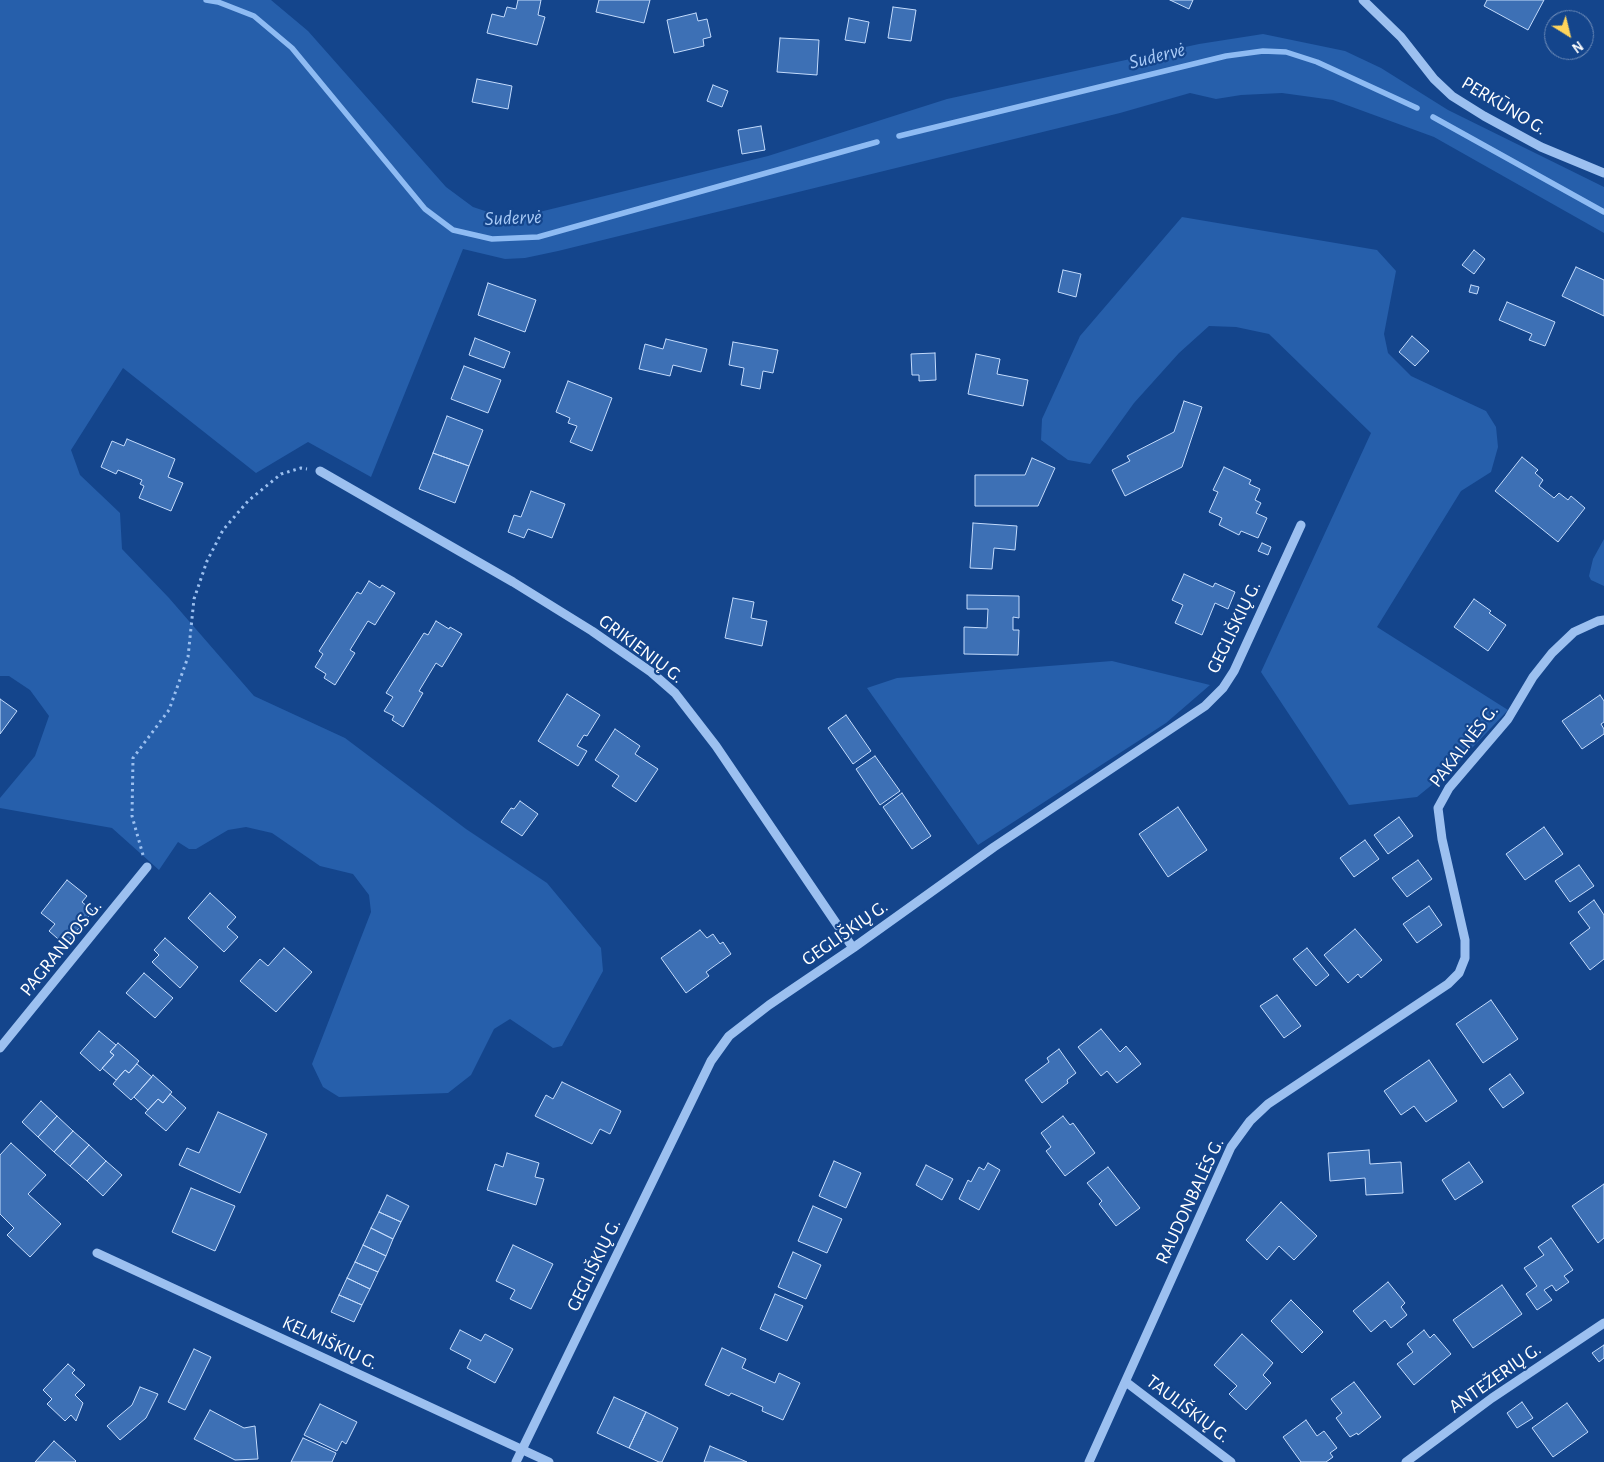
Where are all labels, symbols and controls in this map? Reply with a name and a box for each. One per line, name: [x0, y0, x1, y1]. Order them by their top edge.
north arrow: [1544, 10, 1594, 60]
water label: Sudervė: [1126, 37, 1188, 75]
text: N: [1569, 38, 1585, 55]
street label: PERKŪNO G.: [1457, 72, 1551, 140]
water label: Sudervė: [484, 205, 542, 231]
street label: GEGLIŠKIŲ G.: [1202, 577, 1266, 677]
street label: GRIKIENIŲ G.: [594, 610, 688, 688]
street label: PAKALNĖS G.: [1424, 700, 1504, 792]
street label: PAGRANDOS G.: [15, 895, 107, 1001]
street label: GEGLIŠKIŲ G.: [798, 895, 892, 971]
street label: RAUDONBALĖS G.: [1151, 1134, 1229, 1268]
street label: GEGLIŠKIŲ G.: [562, 1215, 626, 1315]
street label: KELMIŠKIŲ G.: [279, 1311, 381, 1375]
street label: ANTEŽERIŲ G.: [1444, 1338, 1546, 1418]
street label: TAULIŠKIŲ G.: [1142, 1370, 1234, 1448]

